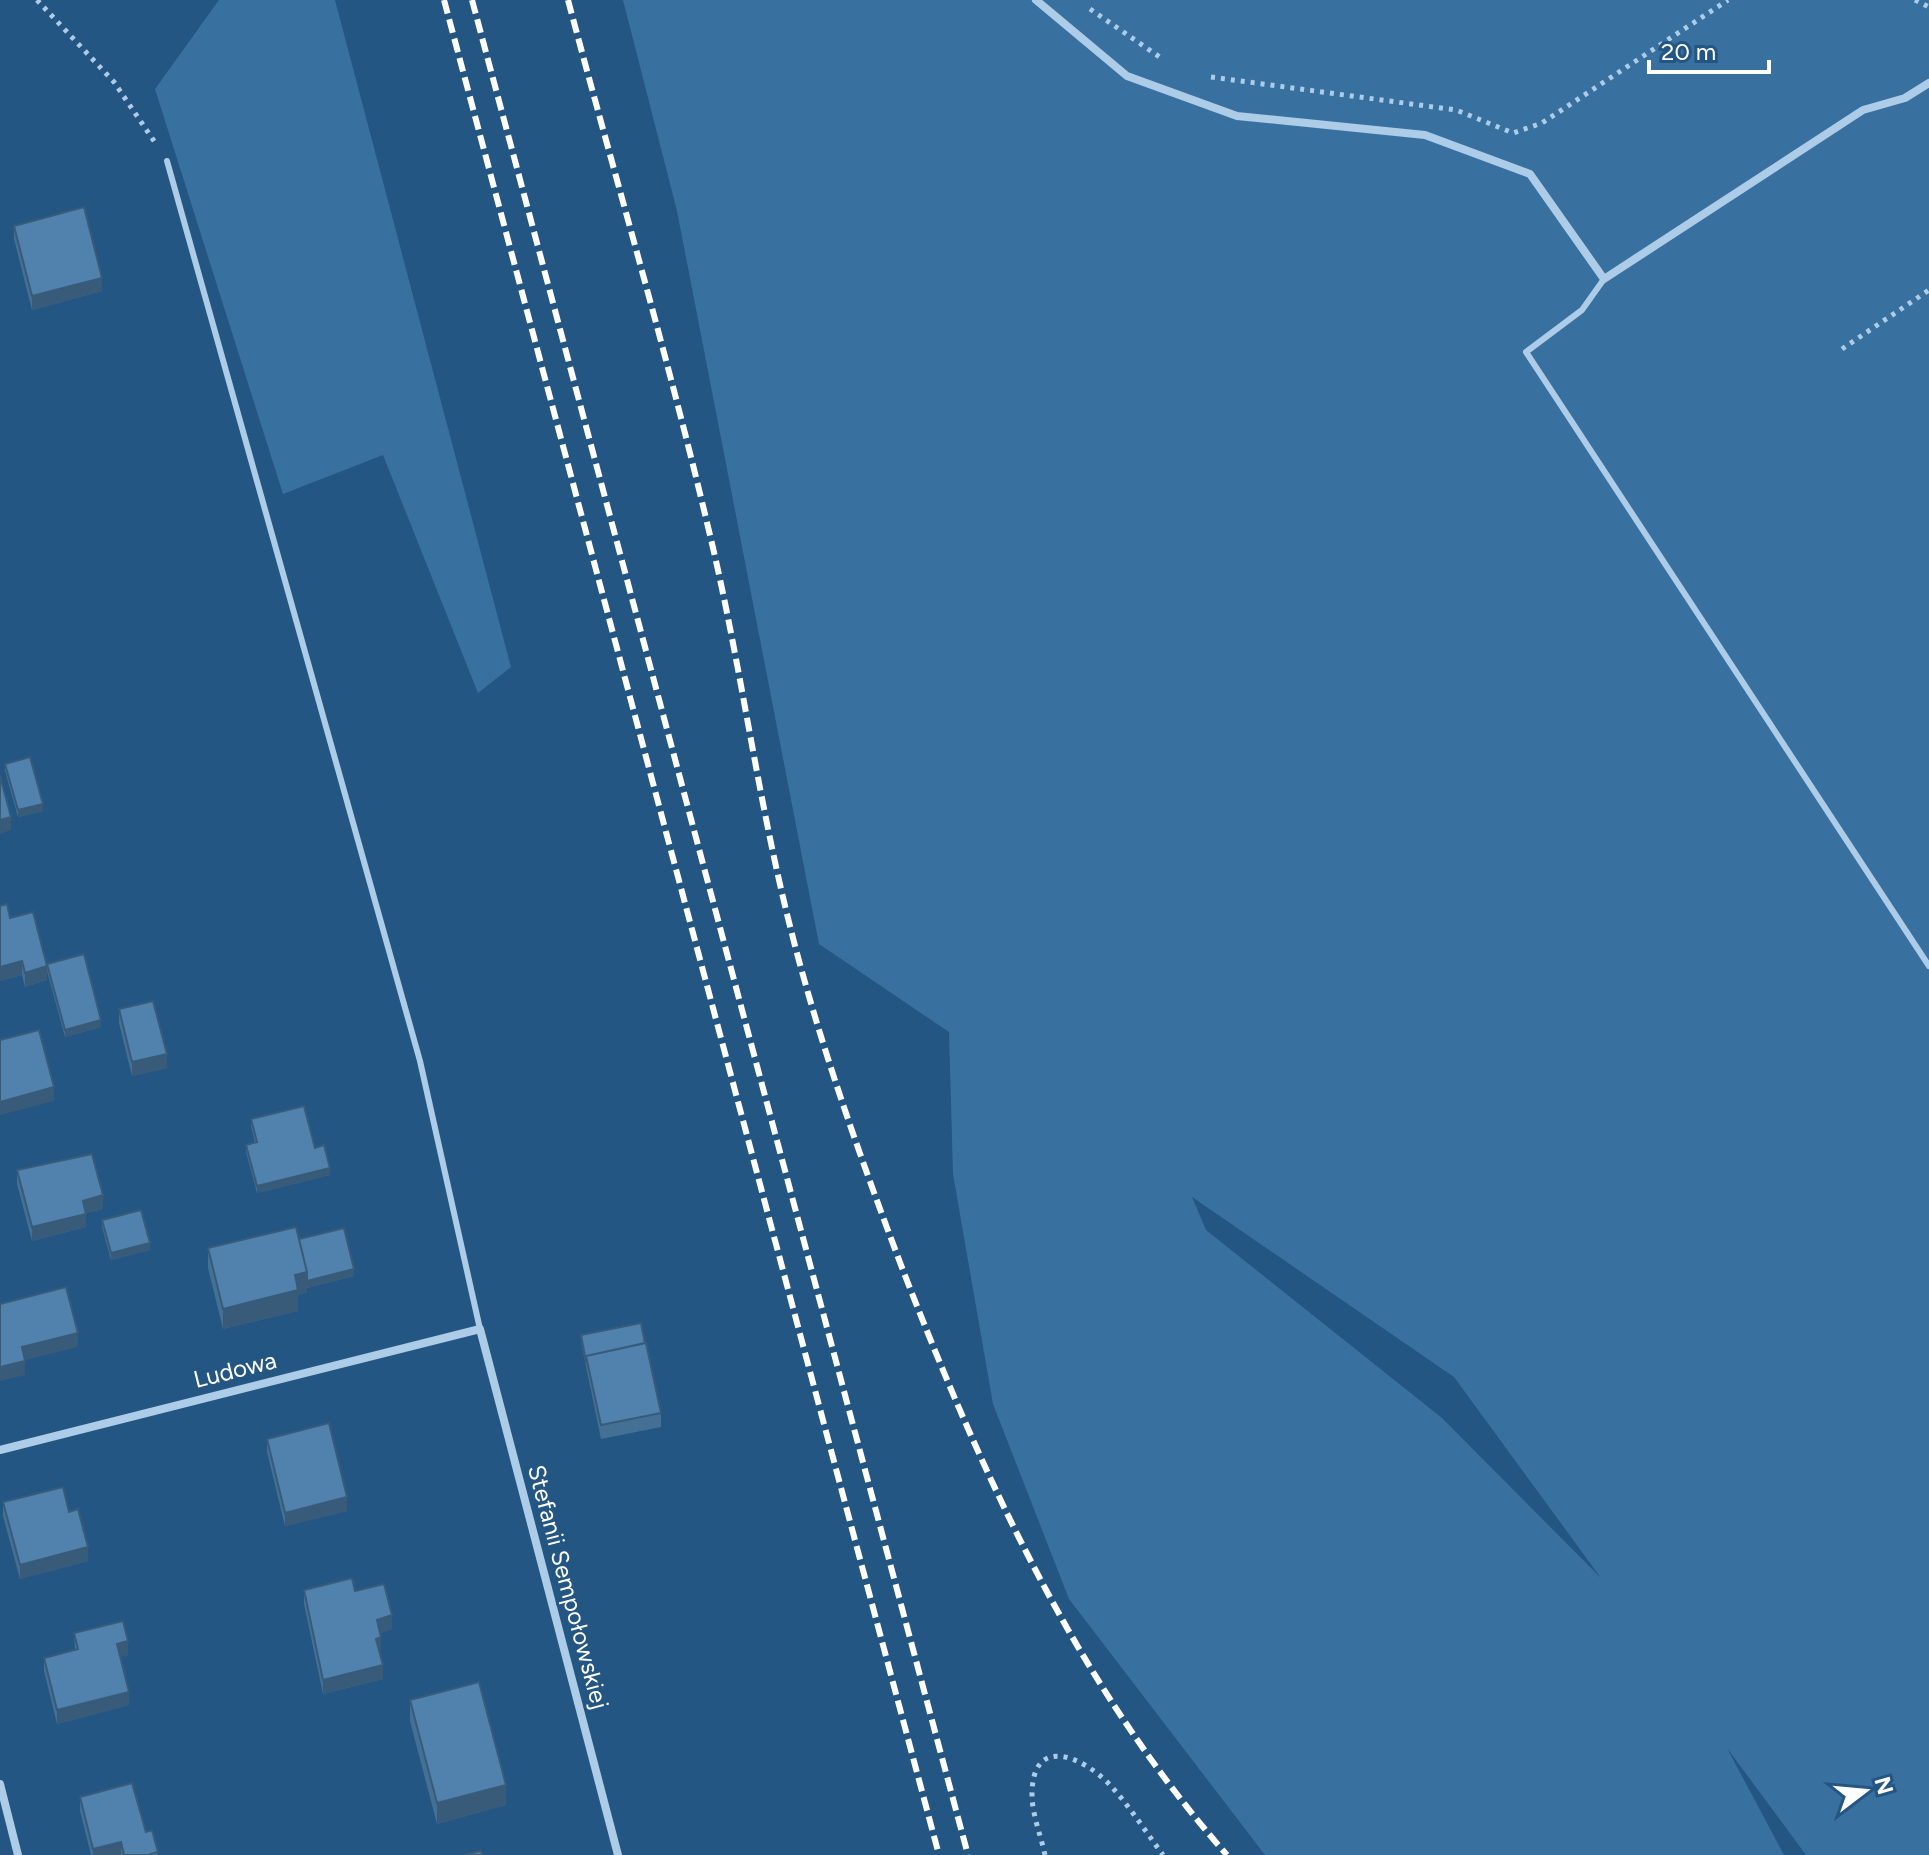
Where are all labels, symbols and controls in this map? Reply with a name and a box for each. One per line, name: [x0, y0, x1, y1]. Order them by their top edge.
scale bar: [1649, 24, 1769, 74]
text: 20 m: [1661, 37, 1716, 66]
street label: Ludowa: [190, 1345, 279, 1394]
street label: Stefanii Sempołowskiej: [522, 1461, 615, 1712]
north arrow: [1825, 1751, 1905, 1831]
text: N: [1868, 1774, 1899, 1798]

